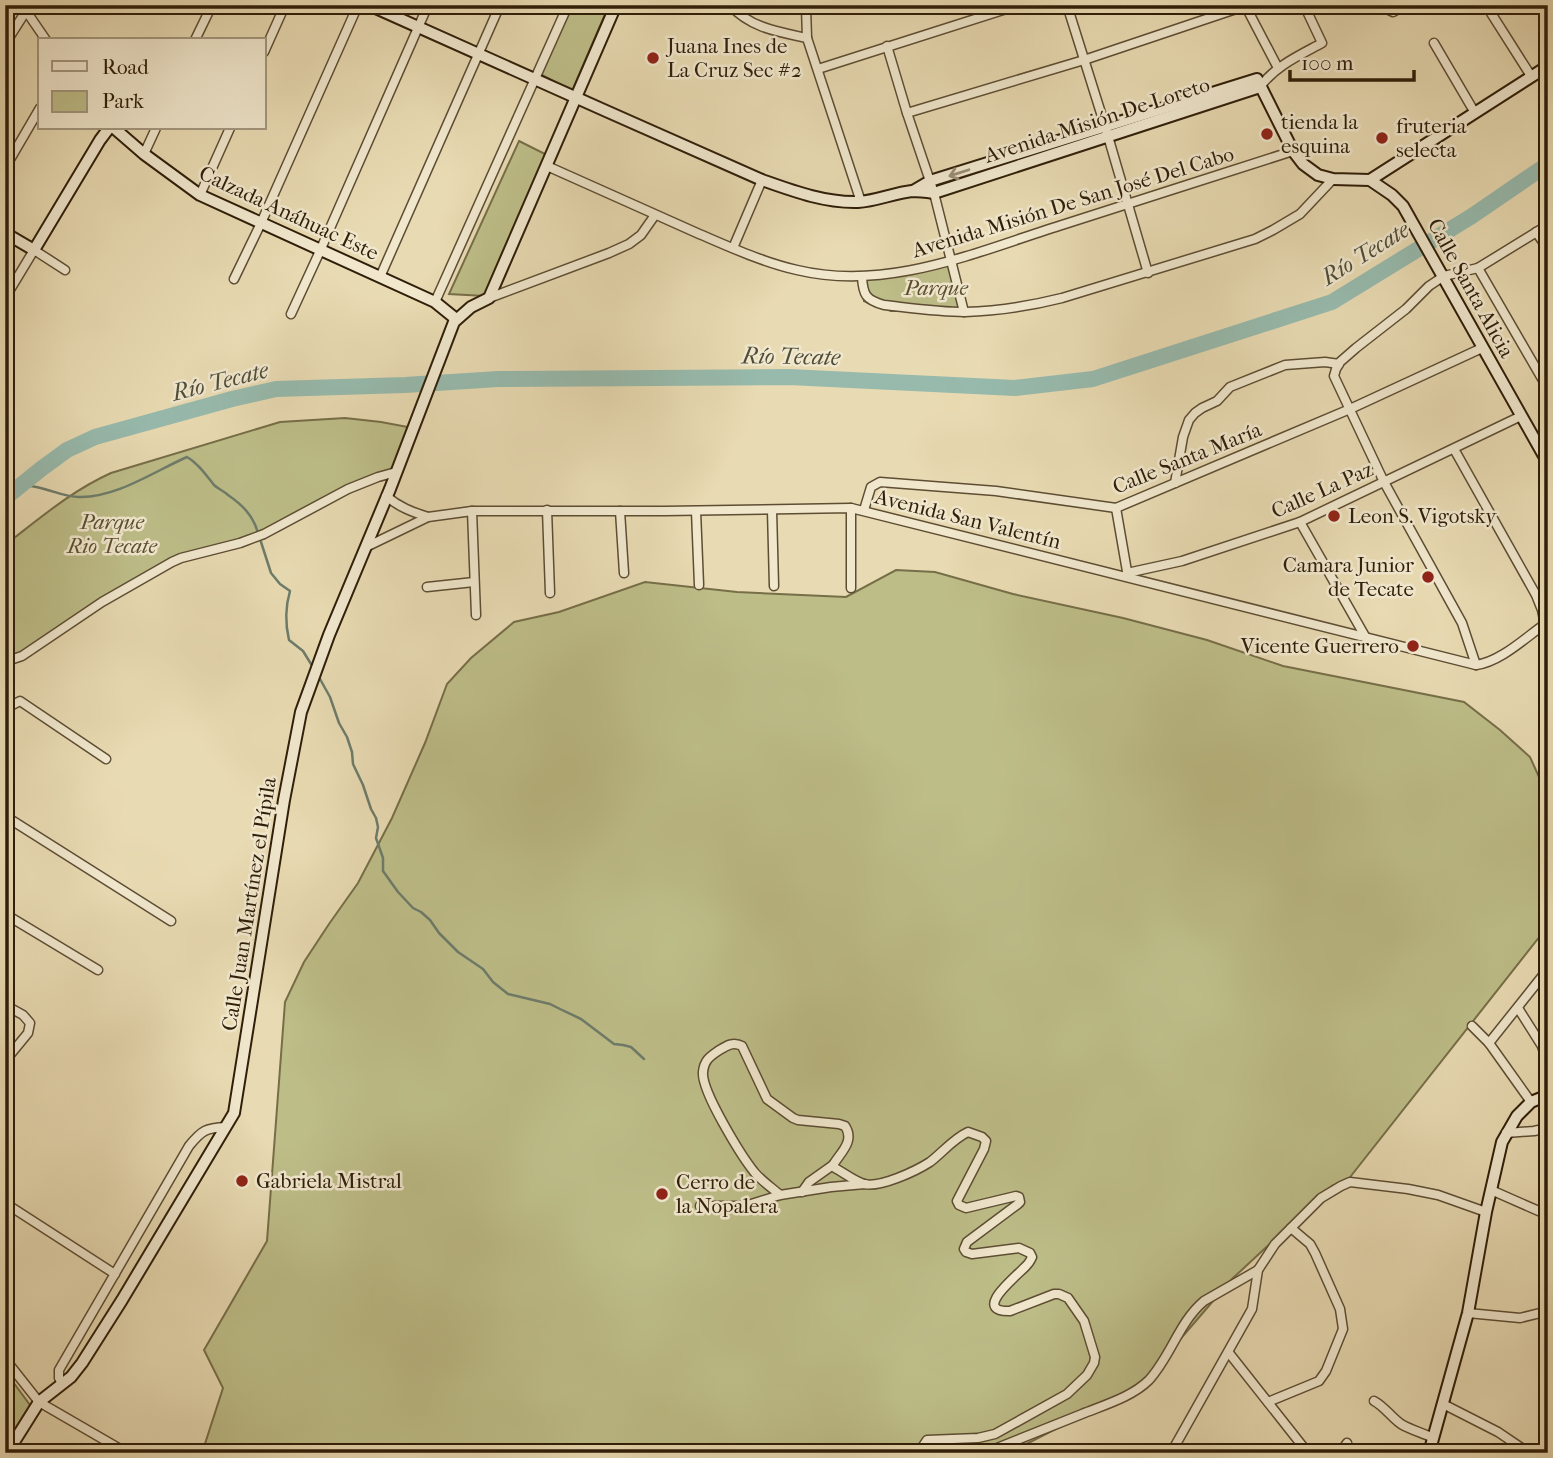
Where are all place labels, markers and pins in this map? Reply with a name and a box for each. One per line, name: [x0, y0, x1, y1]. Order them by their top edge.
place label: Juana Ines de La Cruz Sec #2: [665, 34, 802, 82]
marker: Juana Ines de La Cruz Sec #2: [645, 50, 661, 66]
place label: tienda la esquina: [1281, 110, 1358, 158]
place label: fruteria selecta: [1396, 114, 1467, 162]
marker: tienda la esquina: [1259, 126, 1275, 142]
marker: fruteria selecta: [1374, 130, 1390, 146]
place label: Leon S. Vigotsky: [1348, 504, 1497, 528]
marker: Leon S. Vigotsky: [1326, 508, 1342, 524]
place label: Camara Junior de Tecate: [1283, 553, 1414, 601]
marker: Camara Junior de Tecate: [1420, 569, 1436, 585]
place label: Vicente Guerrero: [1240, 634, 1399, 658]
marker: Vicente Guerrero: [1405, 638, 1421, 654]
place label: Gabriela Mistral: [256, 1169, 402, 1193]
place label: Cerro de la Nopalera: [675, 1170, 778, 1218]
marker: Gabriela Mistral: [234, 1173, 250, 1189]
marker: Cerro de la Nopalera: [654, 1186, 670, 1202]

